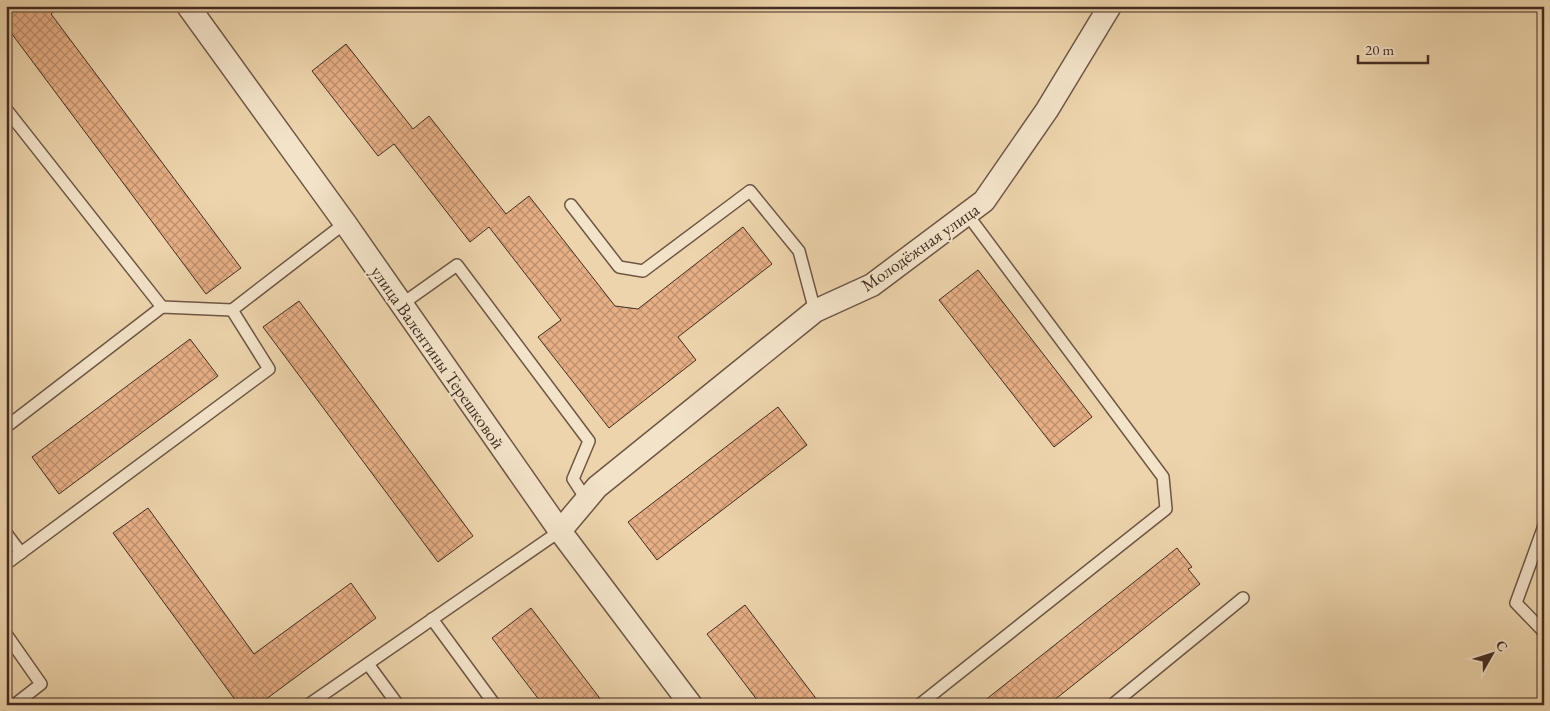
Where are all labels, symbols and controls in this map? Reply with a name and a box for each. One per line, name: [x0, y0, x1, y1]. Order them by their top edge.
scale bar: [1358, 32, 1428, 64]
text: 20 m: [1365, 40, 1394, 59]
street label: Молодёжная улица: [856, 197, 984, 296]
street label: улица Валентины Терешковой: [366, 261, 510, 453]
north arrow: [1468, 628, 1518, 678]
text: С: [1492, 636, 1512, 655]

